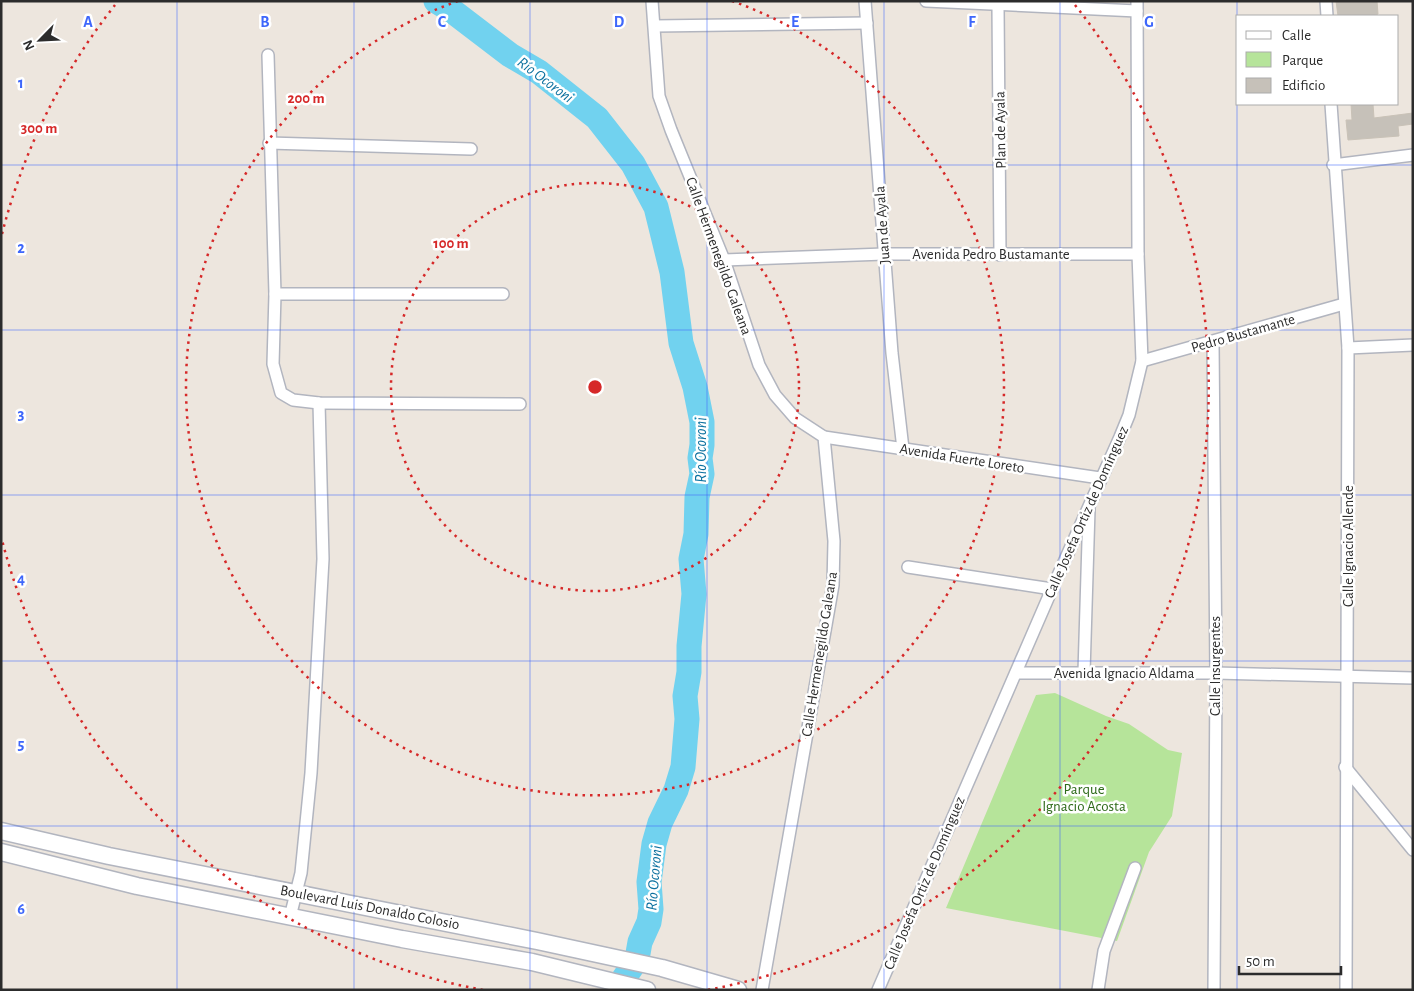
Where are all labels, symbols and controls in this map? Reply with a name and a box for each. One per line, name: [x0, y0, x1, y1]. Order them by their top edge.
text: A: [83, 14, 93, 30]
text: B: [260, 14, 270, 30]
text: C: [438, 14, 447, 30]
text: D: [614, 14, 625, 30]
text: E: [791, 14, 799, 30]
text: F: [968, 14, 976, 30]
text: G: [1144, 14, 1154, 30]
north arrow: [15, 15, 65, 65]
legend: [1236, 15, 1399, 105]
text: Calle: [1282, 28, 1311, 43]
text: N: [21, 38, 37, 52]
text: Parque: [1282, 53, 1323, 68]
water label: Río Ocoroni: [515, 54, 577, 106]
text: 1: [18, 75, 24, 91]
text: Edificio: [1282, 78, 1325, 93]
text: 200 m: [287, 91, 325, 106]
street label: Plan de Ayala: [992, 91, 1009, 169]
text: 300 m: [21, 121, 57, 136]
street label: Calle Hermenegildo Galeana: [683, 175, 754, 337]
street label: Juan de Ayala: [872, 185, 893, 265]
text: 100 m: [433, 236, 469, 251]
text: 2: [17, 240, 25, 256]
street label: Avenida Pedro Bustamante: [912, 247, 1070, 262]
street label: Pedro Bustamante: [1189, 311, 1297, 355]
centre of rings: [586, 378, 604, 396]
text: 3: [18, 406, 25, 422]
water label: Río Ocoroni: [693, 417, 709, 483]
street label: Calle Josefa Ortiz de Domínguez: [1042, 424, 1131, 600]
street label: Avenida Fuerte Loreto: [898, 441, 1025, 476]
street label: Calle Ignacio Allende: [1341, 485, 1356, 607]
street label: Calle Hermenegildo Galeana: [799, 570, 840, 738]
text: 4: [17, 571, 25, 587]
street label: Calle Insurgentes: [1208, 616, 1223, 716]
street label: Avenida Ignacio Aldama: [1054, 666, 1194, 681]
text: 5: [18, 736, 25, 752]
park label: Parque Ignacio Acosta: [1042, 782, 1126, 814]
street label: Calle Josefa Ortiz de Domínguez: [881, 794, 968, 972]
water label: Río Ocoroni: [643, 844, 665, 911]
street label: Boulevard Luis Donaldo Colosio: [279, 883, 461, 932]
text: 6: [17, 901, 25, 917]
scale bar: [1239, 944, 1342, 976]
text: 50 m: [1246, 954, 1275, 969]

